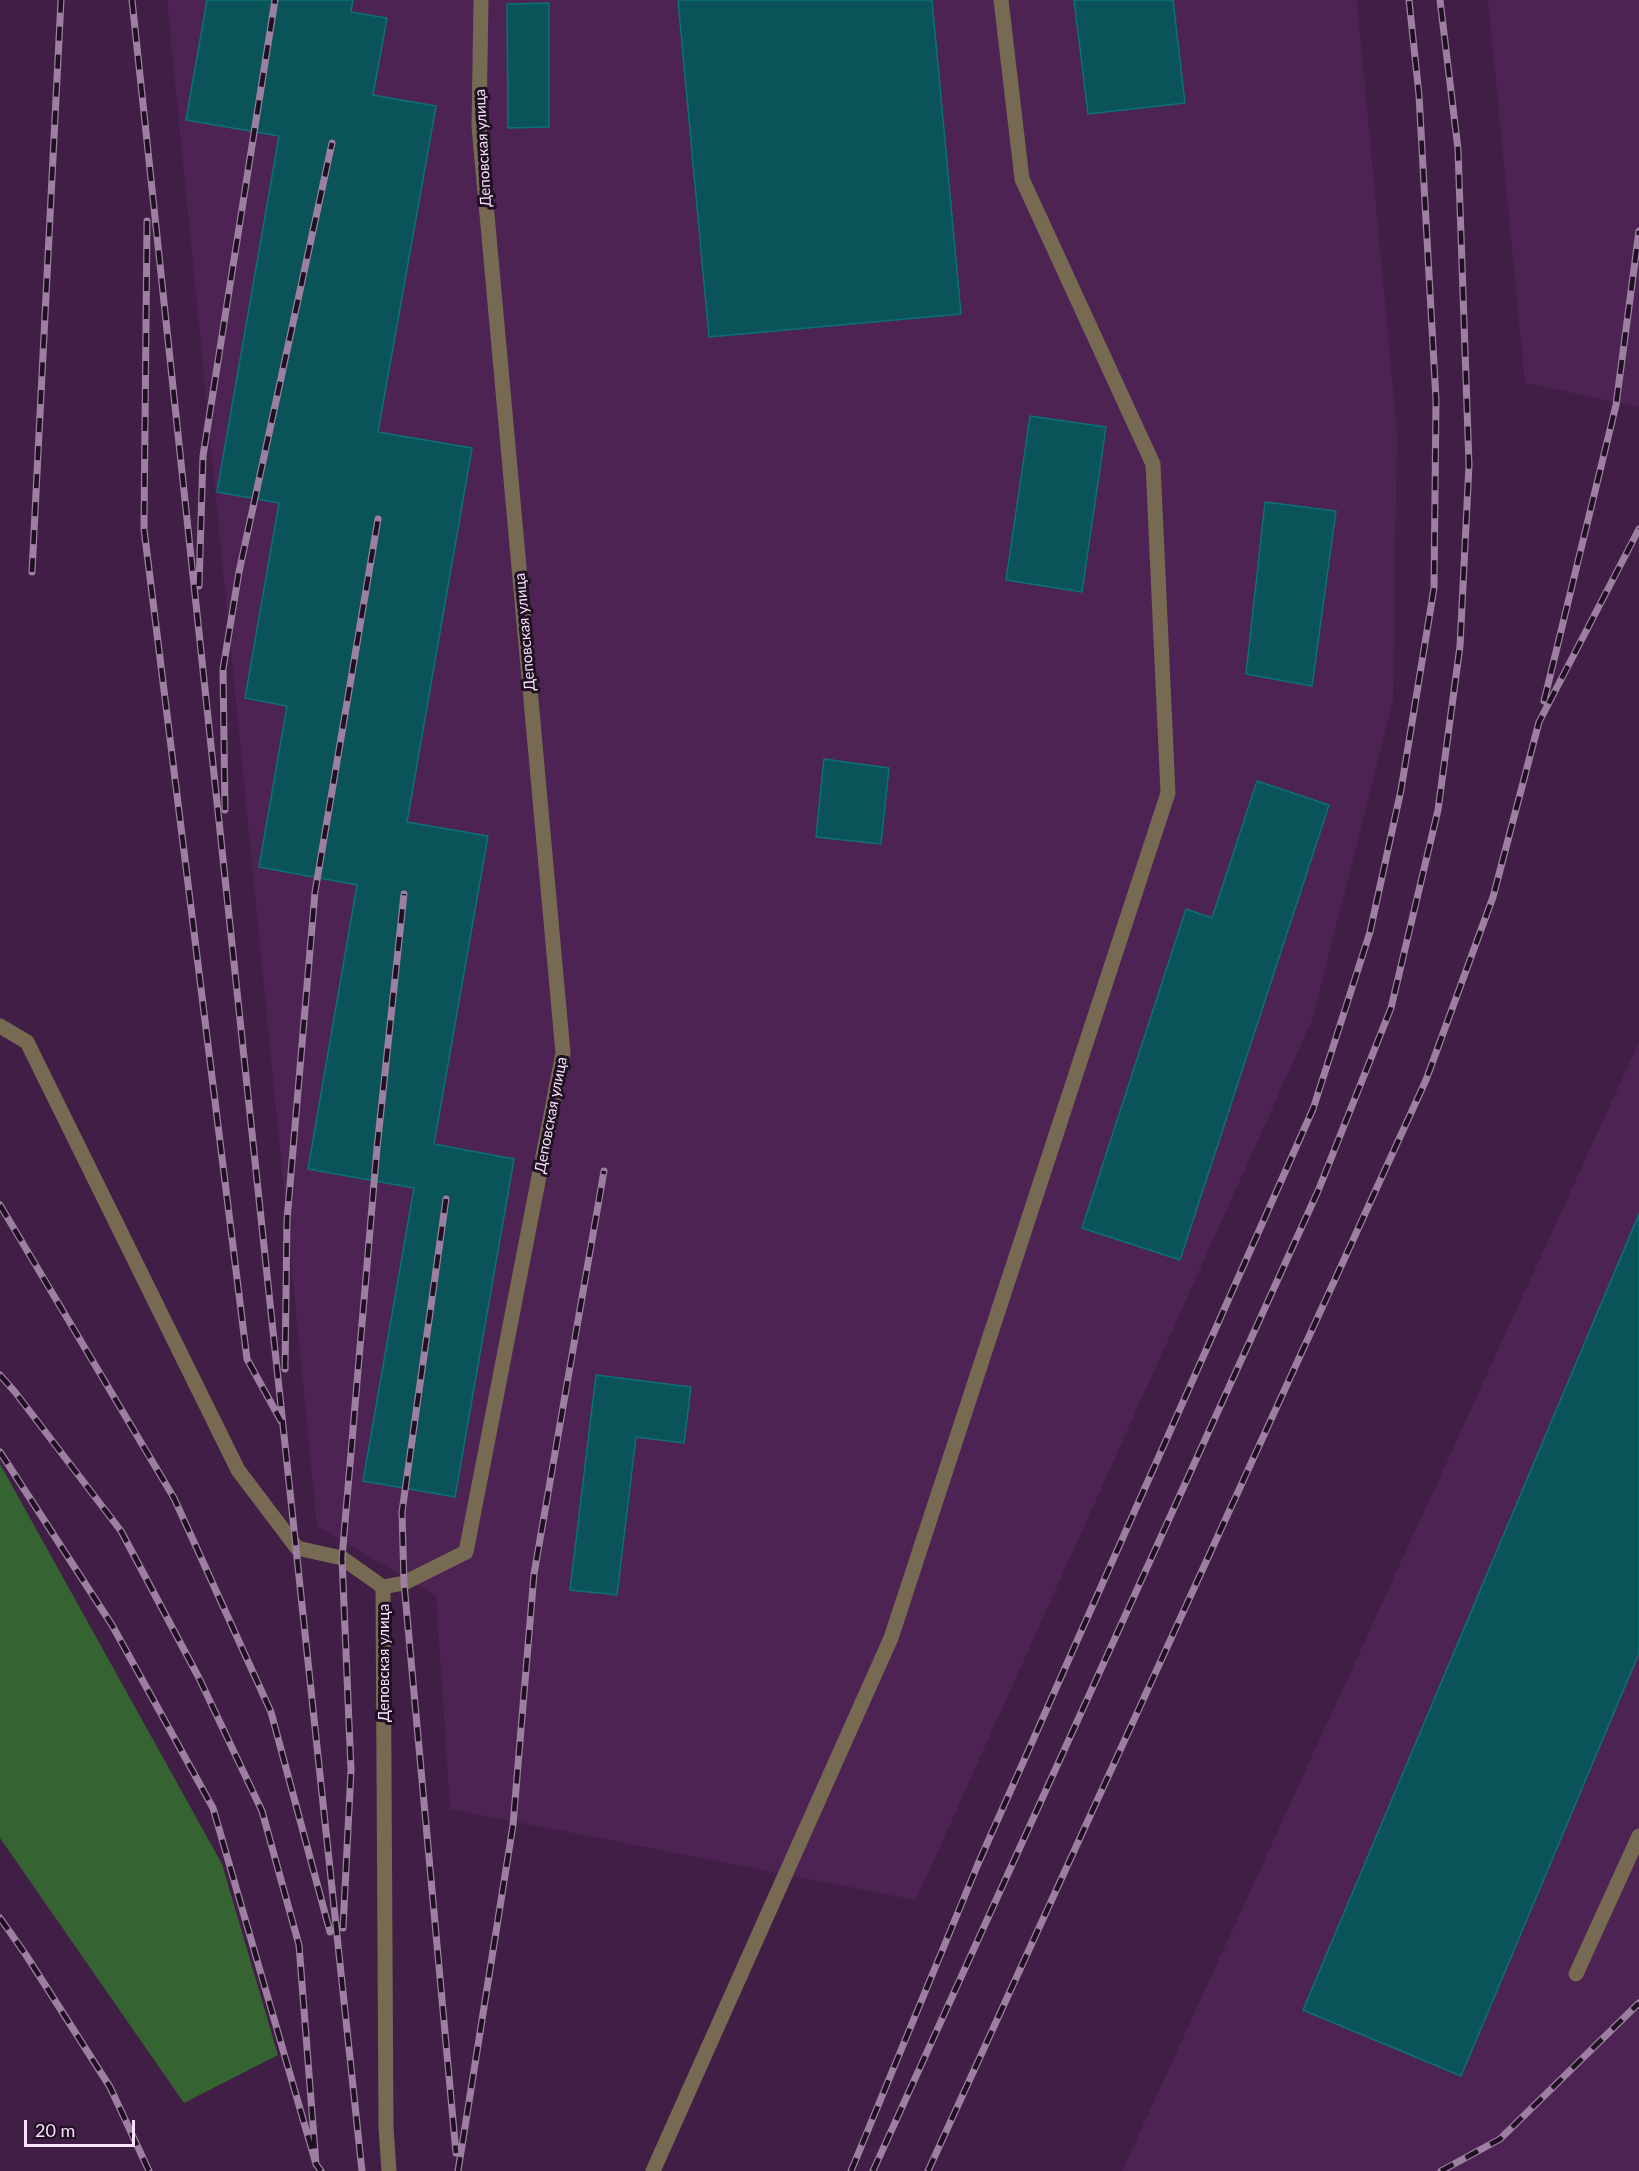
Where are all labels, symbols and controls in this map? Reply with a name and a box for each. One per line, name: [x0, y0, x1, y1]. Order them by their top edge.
street label: Деповская улица: [471, 88, 495, 208]
street label: Деповская улица: [511, 572, 539, 692]
street label: Деповская улица: [531, 1055, 571, 1175]
street label: Деповская улица: [375, 1604, 393, 1722]
scale bar: [27, 2108, 138, 2146]
text: 20 m: [35, 2119, 75, 2141]

